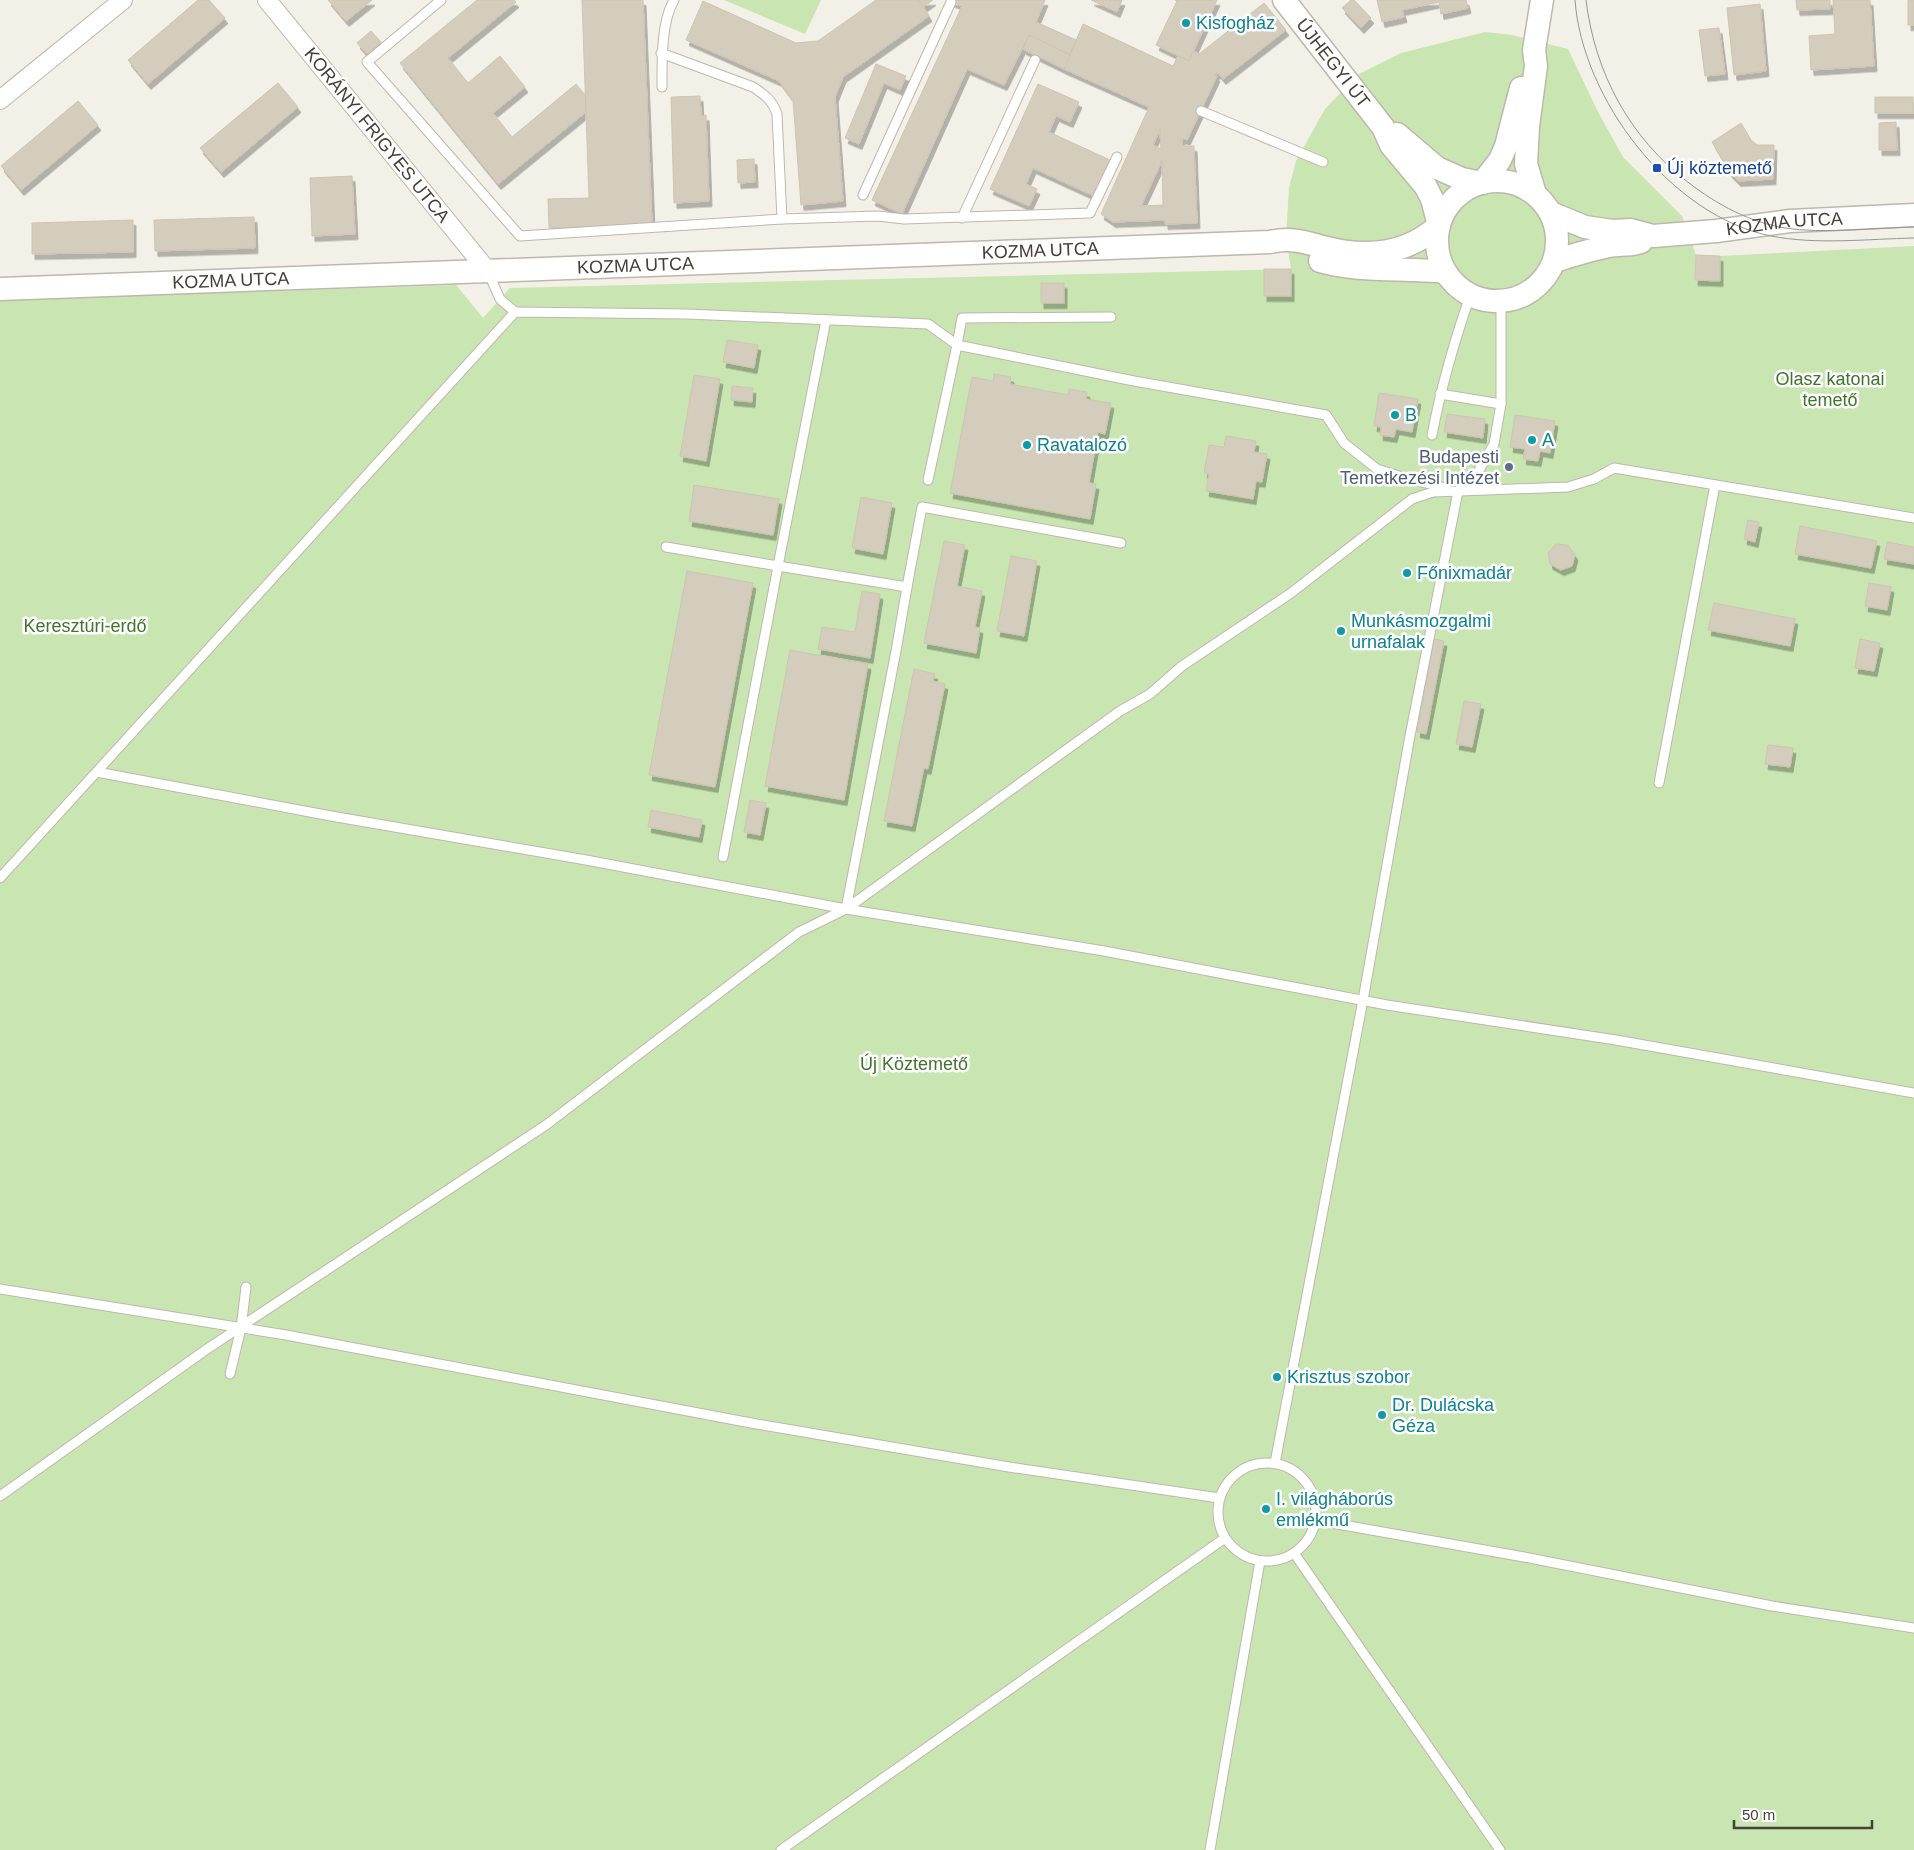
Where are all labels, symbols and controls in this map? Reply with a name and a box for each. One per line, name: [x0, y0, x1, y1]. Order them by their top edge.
place label: Kisfogház: [1196, 13, 1275, 33]
street label: ÚJHEGYI ÚT: [1292, 14, 1374, 111]
marker: Kisfogház: [1180, 17, 1192, 29]
street label: KORÁNYI FRIGYES UTCA: [300, 44, 454, 226]
place label: Új köztemető: [1667, 157, 1772, 178]
marker: Új köztemető: [1651, 162, 1663, 174]
street label: KOZMA UTCA: [1725, 208, 1843, 240]
street label: KOZMA UTCA: [981, 238, 1099, 263]
street label: KOZMA UTCA: [577, 253, 694, 278]
street label: KOZMA UTCA: [172, 268, 290, 293]
park label: Olasz katonai temető: [1775, 369, 1885, 410]
place label: B: [1405, 405, 1417, 425]
marker: B: [1389, 409, 1401, 421]
place label: A: [1542, 430, 1554, 450]
marker: A: [1526, 434, 1538, 446]
place label: Ravatalozó: [1037, 435, 1127, 455]
marker: Ravatalozó: [1021, 439, 1033, 451]
place label: Budapesti Temetkezési Intézet: [1340, 447, 1499, 488]
marker: Budapesti Temetkezési Intézet: [1503, 461, 1515, 473]
place label: Főnixmadár: [1417, 563, 1512, 583]
marker: Főnixmadár: [1401, 567, 1413, 579]
place label: Munkásmozgalmi urnafalak: [1351, 611, 1491, 652]
park label: Keresztúri-erdő: [23, 616, 147, 636]
marker: Munkásmozgalmi urnafalak: [1335, 625, 1347, 637]
park label: Új Köztemető: [860, 1053, 968, 1074]
place label: Krisztus szobor: [1287, 1367, 1410, 1387]
marker: Krisztus szobor: [1271, 1371, 1283, 1383]
place label: Dr. Dulácska Géza: [1392, 1395, 1495, 1436]
marker: Dr. Dulácska Géza: [1376, 1409, 1388, 1421]
place label: I. világháborús emlékmű: [1276, 1489, 1393, 1530]
marker: I. világháborús emlékmű: [1260, 1503, 1272, 1515]
scale bar: [1734, 1798, 1872, 1830]
text: 50 m: [1742, 1806, 1775, 1823]

